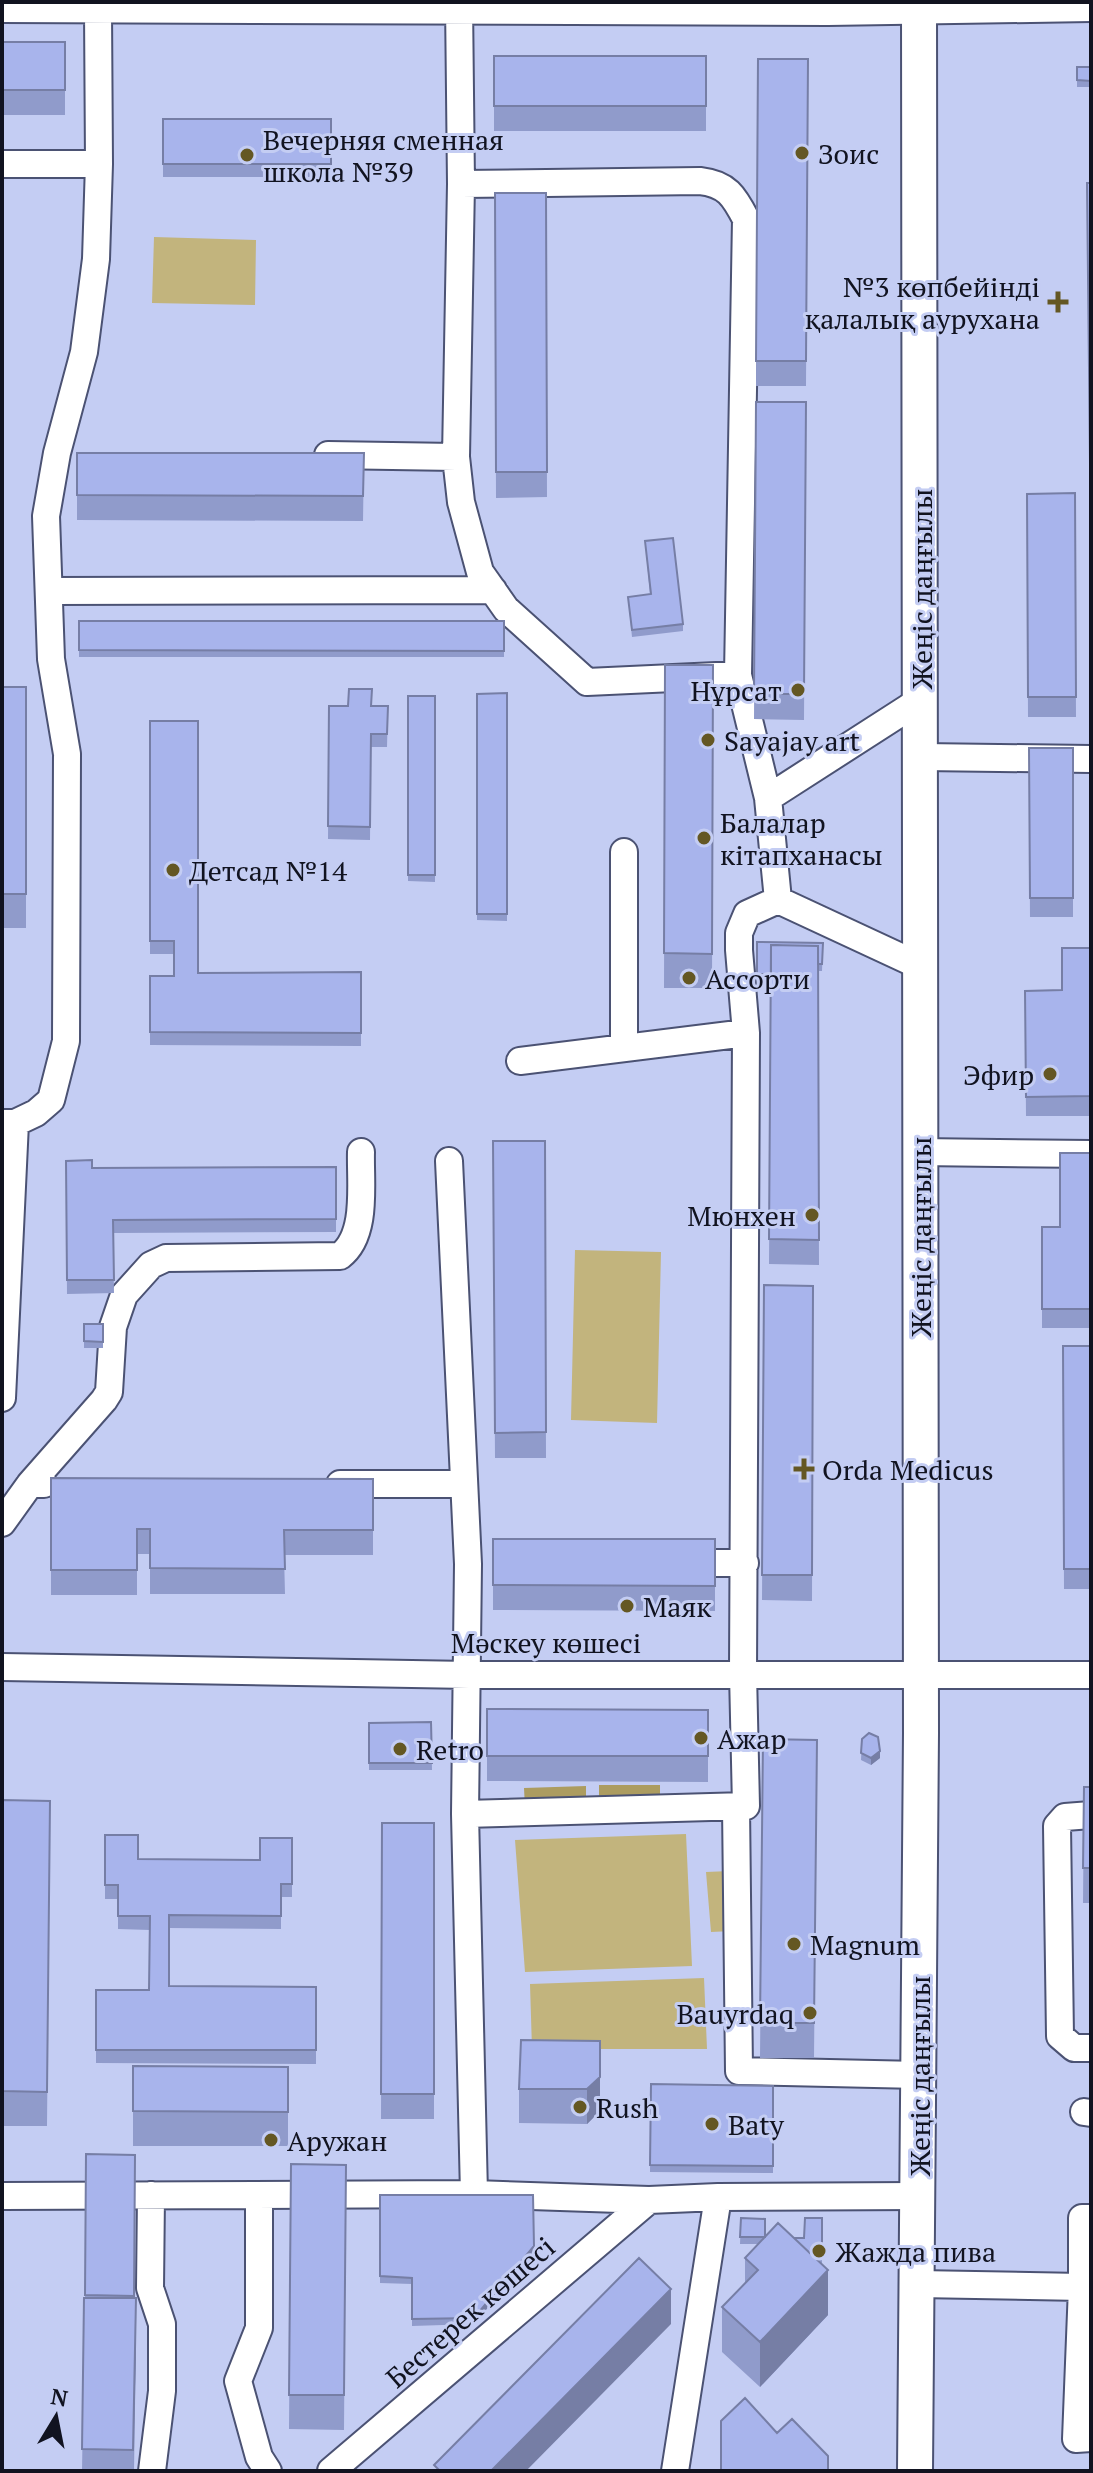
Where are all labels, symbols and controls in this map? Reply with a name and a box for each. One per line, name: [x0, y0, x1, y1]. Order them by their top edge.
place label: Вечерняя сменная школа №39: [263, 121, 504, 190]
place label: Зоис: [818, 135, 879, 172]
marker: Зоис: [793, 144, 811, 162]
marker: Вечерняя сменная школа №39: [238, 146, 256, 164]
place label: №3 көпбейінді қалалық аурухана: [805, 268, 1040, 337]
marker: №3 көпбейінді қалалық аурухана: [1047, 291, 1069, 313]
street label: Жеңіс даңғылы: [903, 489, 940, 689]
place label: Нұрсат: [690, 672, 782, 709]
marker: Нұрсат: [789, 681, 807, 699]
place label: Sayajay аrt: [724, 722, 860, 759]
marker: Sayajay аrt: [699, 731, 717, 749]
place label: Балалар кітапханасы: [720, 804, 883, 873]
marker: Балалар кітапханасы: [695, 829, 713, 847]
place label: Детсад №14: [189, 852, 347, 889]
marker: Детсад №14: [164, 861, 182, 879]
place label: Ассорти: [705, 960, 810, 997]
marker: Ассорти: [680, 969, 698, 987]
place label: Эфир: [963, 1056, 1034, 1093]
marker: Эфир: [1041, 1065, 1059, 1083]
street label: Жеңіс даңғылы: [902, 1137, 939, 1337]
place label: Мюнхен: [687, 1197, 796, 1234]
marker: Мюнхен: [803, 1206, 821, 1224]
place label: Orda Medicus: [822, 1451, 994, 1488]
marker: Orda Medicus: [793, 1458, 815, 1480]
place label: Маяк: [643, 1588, 712, 1625]
marker: Маяк: [618, 1597, 636, 1615]
street label: Мәскеу көшесі: [451, 1624, 641, 1661]
place label: Ажар: [717, 1720, 786, 1757]
marker: Ажар: [692, 1729, 710, 1747]
place label: Retro: [416, 1731, 484, 1768]
marker: Retro: [391, 1740, 409, 1758]
place label: Magnum: [810, 1926, 920, 1963]
marker: Magnum: [785, 1935, 803, 1953]
street label: Жеңіс даңғылы: [901, 1976, 938, 2176]
place label: Bauyrdaq: [677, 1995, 794, 2032]
marker: Bauyrdaq: [801, 2004, 819, 2022]
place label: Rush: [596, 2089, 658, 2126]
marker: Rush: [571, 2098, 589, 2116]
place label: Baty: [728, 2106, 785, 2143]
marker: Baty: [703, 2115, 721, 2133]
place label: Аружан: [287, 2122, 387, 2159]
marker: Аружан: [262, 2131, 280, 2149]
street label: Бестерек көшесі: [378, 2228, 562, 2396]
place label: Жажда пива: [835, 2233, 996, 2270]
marker: Жажда пива: [810, 2242, 828, 2260]
north arrow: [16, 2377, 96, 2457]
text: N: [49, 2381, 71, 2413]

